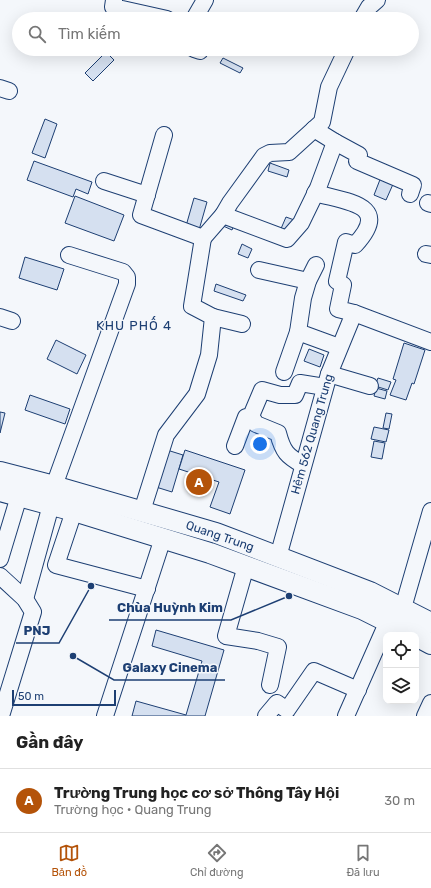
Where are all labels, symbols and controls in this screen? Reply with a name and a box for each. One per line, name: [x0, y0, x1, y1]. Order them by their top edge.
search box: [12, 12, 419, 56]
icon: search: [26, 23, 48, 45]
text: Tìm kiếm: [58, 25, 121, 43]
district label: KHU PHỐ 4: [96, 316, 172, 333]
street label: Hẻm 562 Quang Trung: [288, 372, 336, 496]
your location: [250, 434, 270, 454]
pin: A: [186, 467, 212, 497]
street label: Quang Trung: [184, 518, 256, 554]
callout: Chùa Huỳnh Kim: [109, 595, 231, 620]
text: Chùa Huỳnh Kim: [117, 600, 223, 615]
callout: PNJ: [16, 618, 59, 643]
text: PNJ: [24, 623, 50, 638]
map controls: [383, 632, 419, 704]
button: locate: [383, 632, 419, 668]
callout: Galaxy Cinema: [114, 655, 225, 680]
text: Galaxy Cinema: [123, 660, 217, 675]
button: layers: [383, 668, 419, 704]
scale bar: [12, 688, 116, 707]
text: 50 m: [18, 690, 44, 703]
text: Gần đây: [16, 732, 83, 752]
text: Trường Trung học cơ sở Thông Tây Hội: [54, 784, 339, 802]
text: A: [24, 793, 34, 808]
text: 30 m: [384, 793, 415, 808]
text: Trường học · Quang Trung: [54, 802, 212, 817]
tab: Bản đồ: [51, 842, 87, 879]
tab: Chỉ đường: [190, 842, 244, 879]
tab: Đã lưu: [346, 842, 380, 879]

